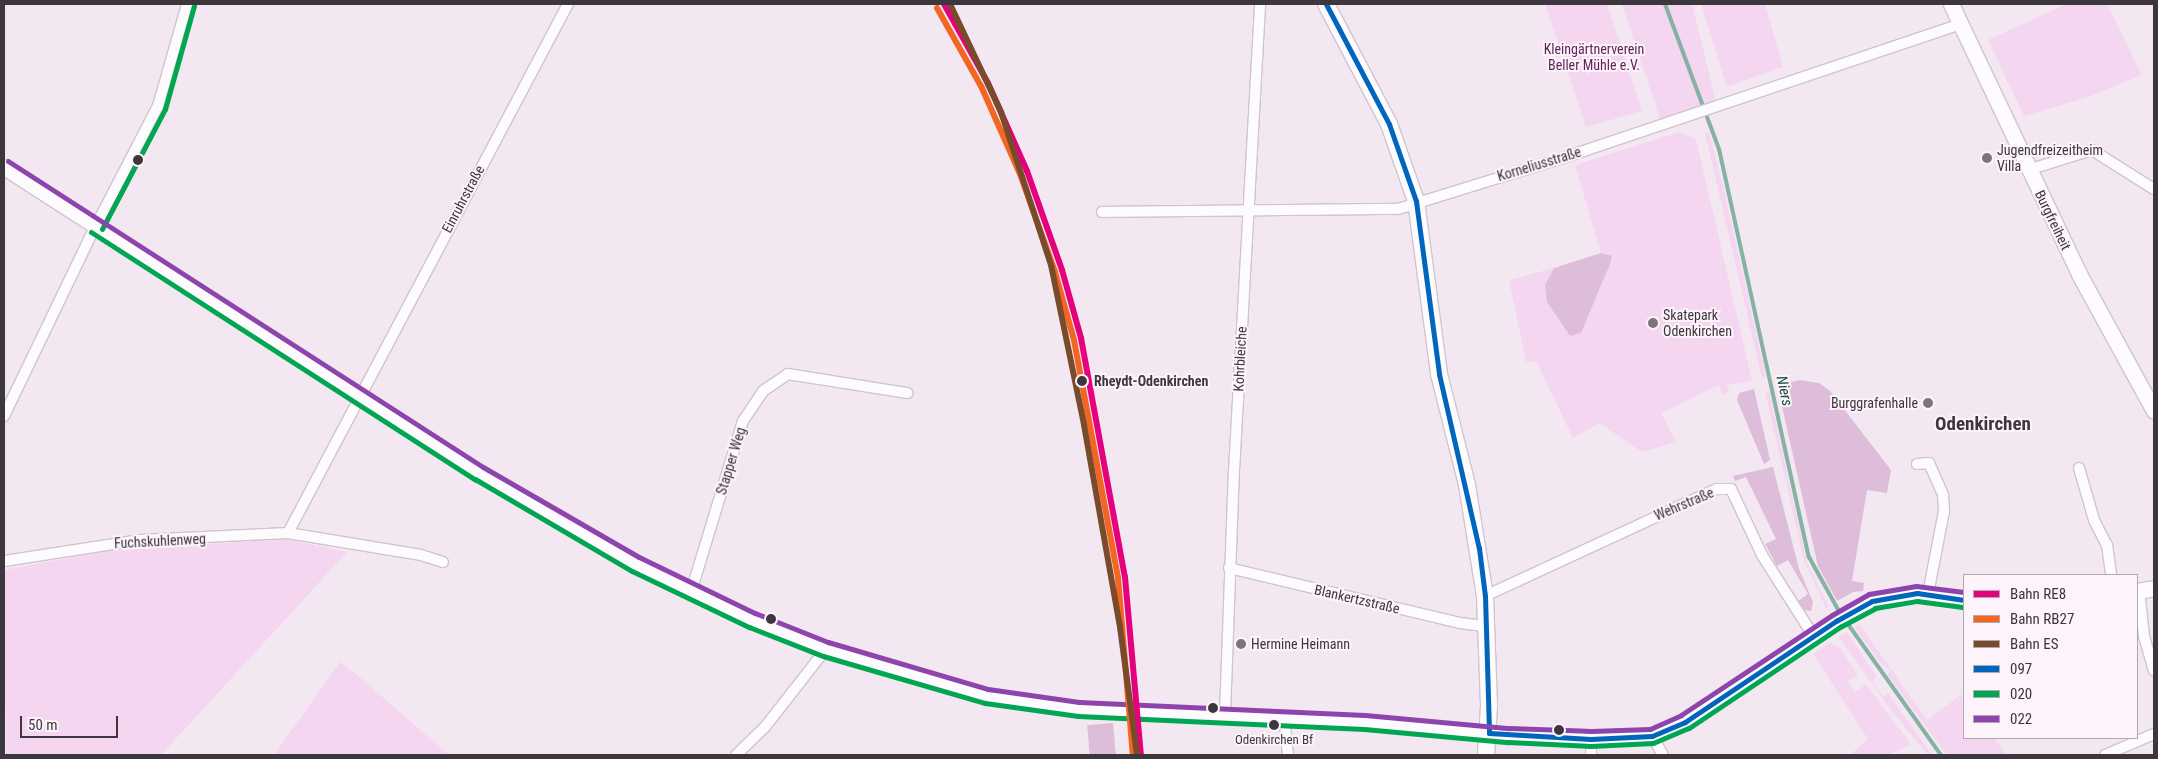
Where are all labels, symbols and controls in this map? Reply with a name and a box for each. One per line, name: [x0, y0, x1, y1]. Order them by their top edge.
park label: Kleingärtnerverein Beller Mühle e.V.: [1544, 41, 1644, 74]
place label: Jugendfreizeitheim Villa: [1997, 142, 2103, 174]
street label: Korneliusstraße: [1495, 143, 1583, 185]
marker: Jugendfreizeitheim Villa: [1981, 152, 1993, 164]
unlabelled marker: [133, 155, 143, 165]
street label: Einruhrstraße: [438, 162, 488, 236]
street label: Burgfreiheit: [2031, 187, 2075, 253]
place label: Skatepark Odenkirchen: [1663, 307, 1732, 340]
marker: Skatepark Odenkirchen: [1647, 317, 1659, 329]
street label: Kohrbleiche: [1230, 326, 1250, 392]
marker: Rheydt-Odenkirchen: [1074, 373, 1090, 389]
place label: Rheydt-Odenkirchen: [1094, 373, 1208, 389]
water label: Niers: [1772, 374, 1796, 408]
place label: Burggrafenhalle: [1831, 395, 1918, 411]
marker: Burggrafenhalle: [1922, 397, 1934, 409]
district label: Odenkirchen: [1935, 413, 2031, 435]
street label: Stapper Weg: [713, 425, 749, 497]
street label: Wehrstraße: [1652, 484, 1716, 524]
street label: Fuchskuhlenweg: [114, 530, 206, 552]
legend: [1963, 574, 2138, 739]
street label: Blankertzstraße: [1313, 581, 1401, 617]
text: Bahn RE8: [2010, 585, 2066, 603]
text: Bahn RB27: [2010, 610, 2074, 628]
unlabelled marker: [766, 614, 776, 624]
text: Bahn ES: [2010, 635, 2059, 653]
place label: Hermine Heimann: [1251, 636, 1350, 652]
marker: Hermine Heimann: [1235, 638, 1247, 650]
text: 097: [2010, 660, 2032, 678]
text: 020: [2010, 685, 2032, 703]
unlabelled marker: [1208, 703, 1218, 713]
scale bar: [22, 706, 120, 738]
text: 022: [2010, 710, 2032, 728]
text: 50 m: [28, 716, 58, 734]
marker: Odenkirchen Bf: [1269, 720, 1279, 730]
unlabelled marker: [1554, 725, 1564, 735]
place label: Odenkirchen Bf: [1235, 732, 1313, 748]

